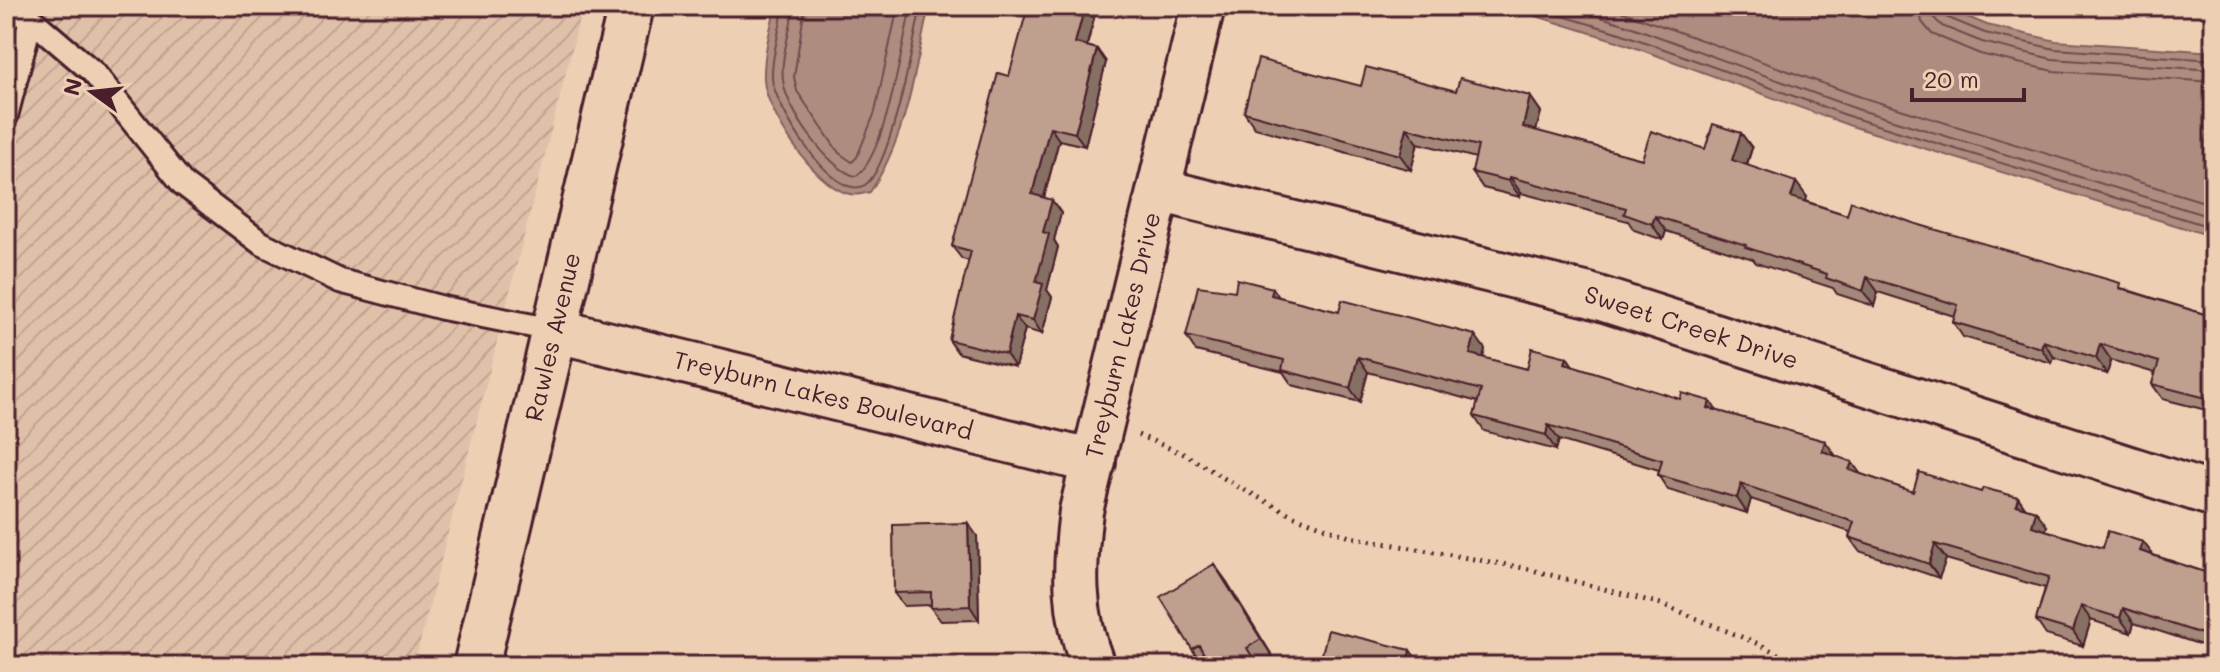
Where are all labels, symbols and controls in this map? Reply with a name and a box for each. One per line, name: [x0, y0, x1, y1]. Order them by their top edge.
north arrow: [52, 52, 132, 132]
scale bar: [1912, 52, 2024, 102]
text: 20 m: [1924, 63, 1979, 94]
text: N: [56, 75, 88, 99]
street label: Treyburn Lakes Drive: [1077, 209, 1167, 461]
street label: Rawles Avenue: [517, 249, 587, 424]
street label: Sweet Creek Drive: [1581, 278, 1803, 375]
street label: Treyburn Lakes Boulevard: [671, 343, 976, 446]

